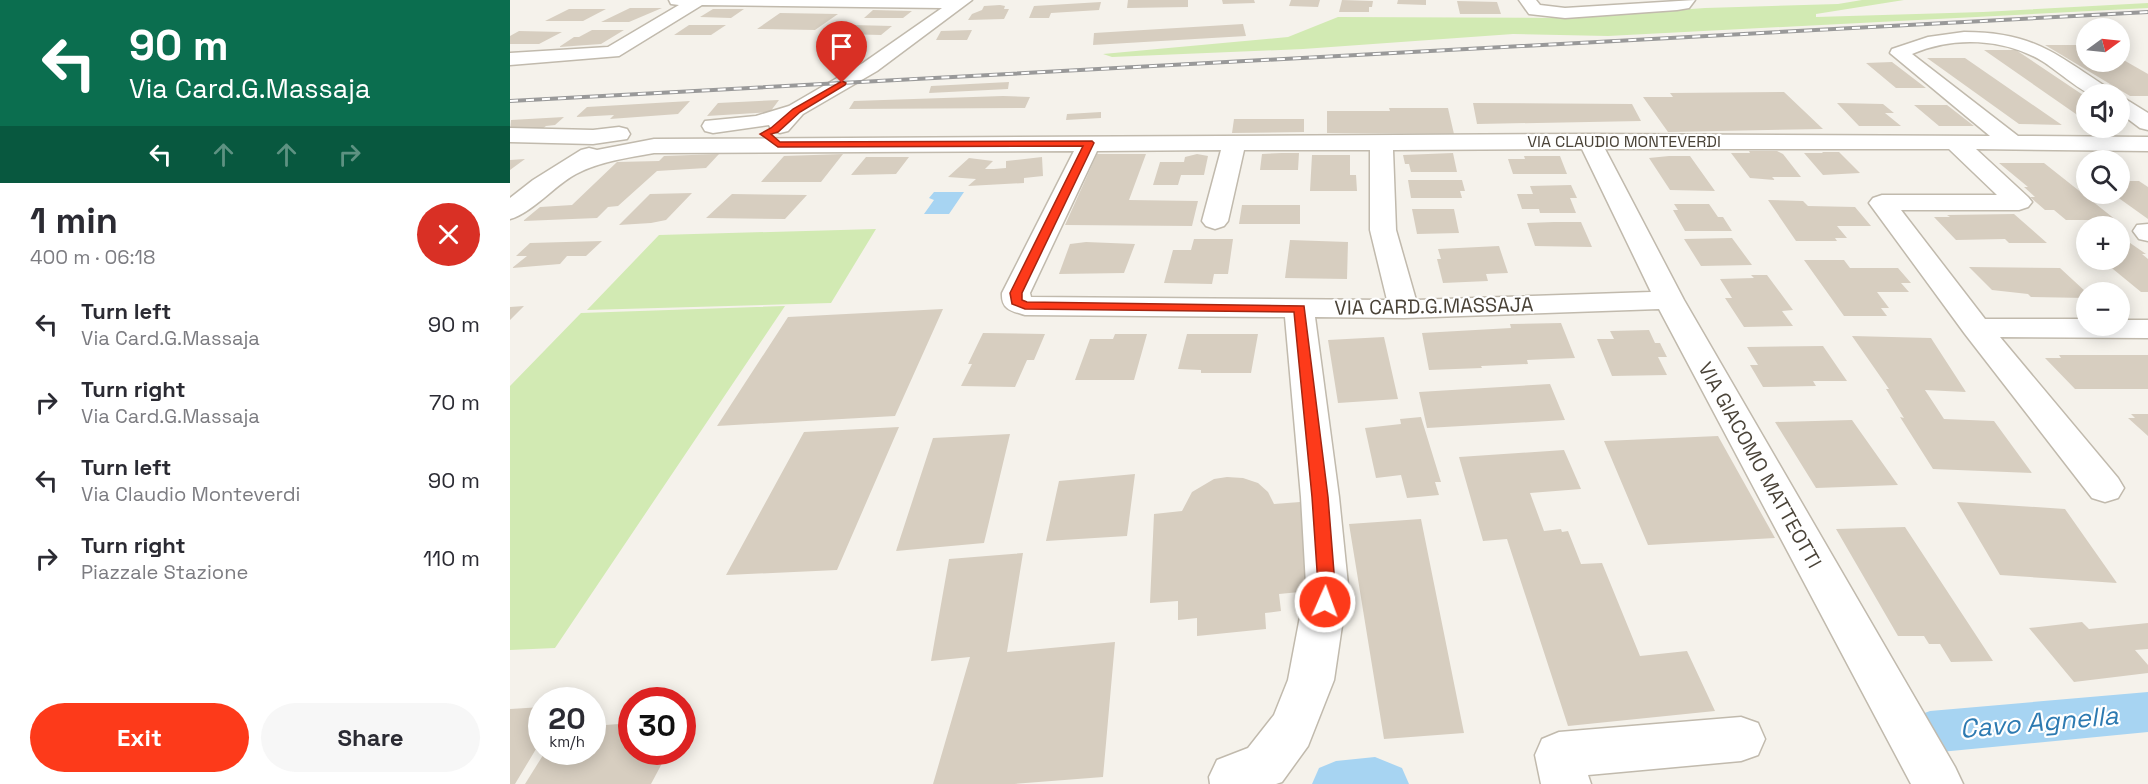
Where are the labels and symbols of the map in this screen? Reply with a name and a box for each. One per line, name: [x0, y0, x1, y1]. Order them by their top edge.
north arrow: [2076, 18, 2130, 72]
pin: [816, 21, 867, 83]
street label: VIA CLAUDIO MONTEVERDI: [1527, 131, 1721, 152]
street label: VIA CARD.G.MASSAJA: [1334, 291, 1534, 321]
street label: VIA GIACOMO MATTEOTTI: [1692, 357, 1828, 573]
position arrow: [1293, 570, 1357, 634]
speed limit sign: 30: [618, 687, 696, 765]
water label: Cavo Agnella: [1958, 698, 2121, 746]

